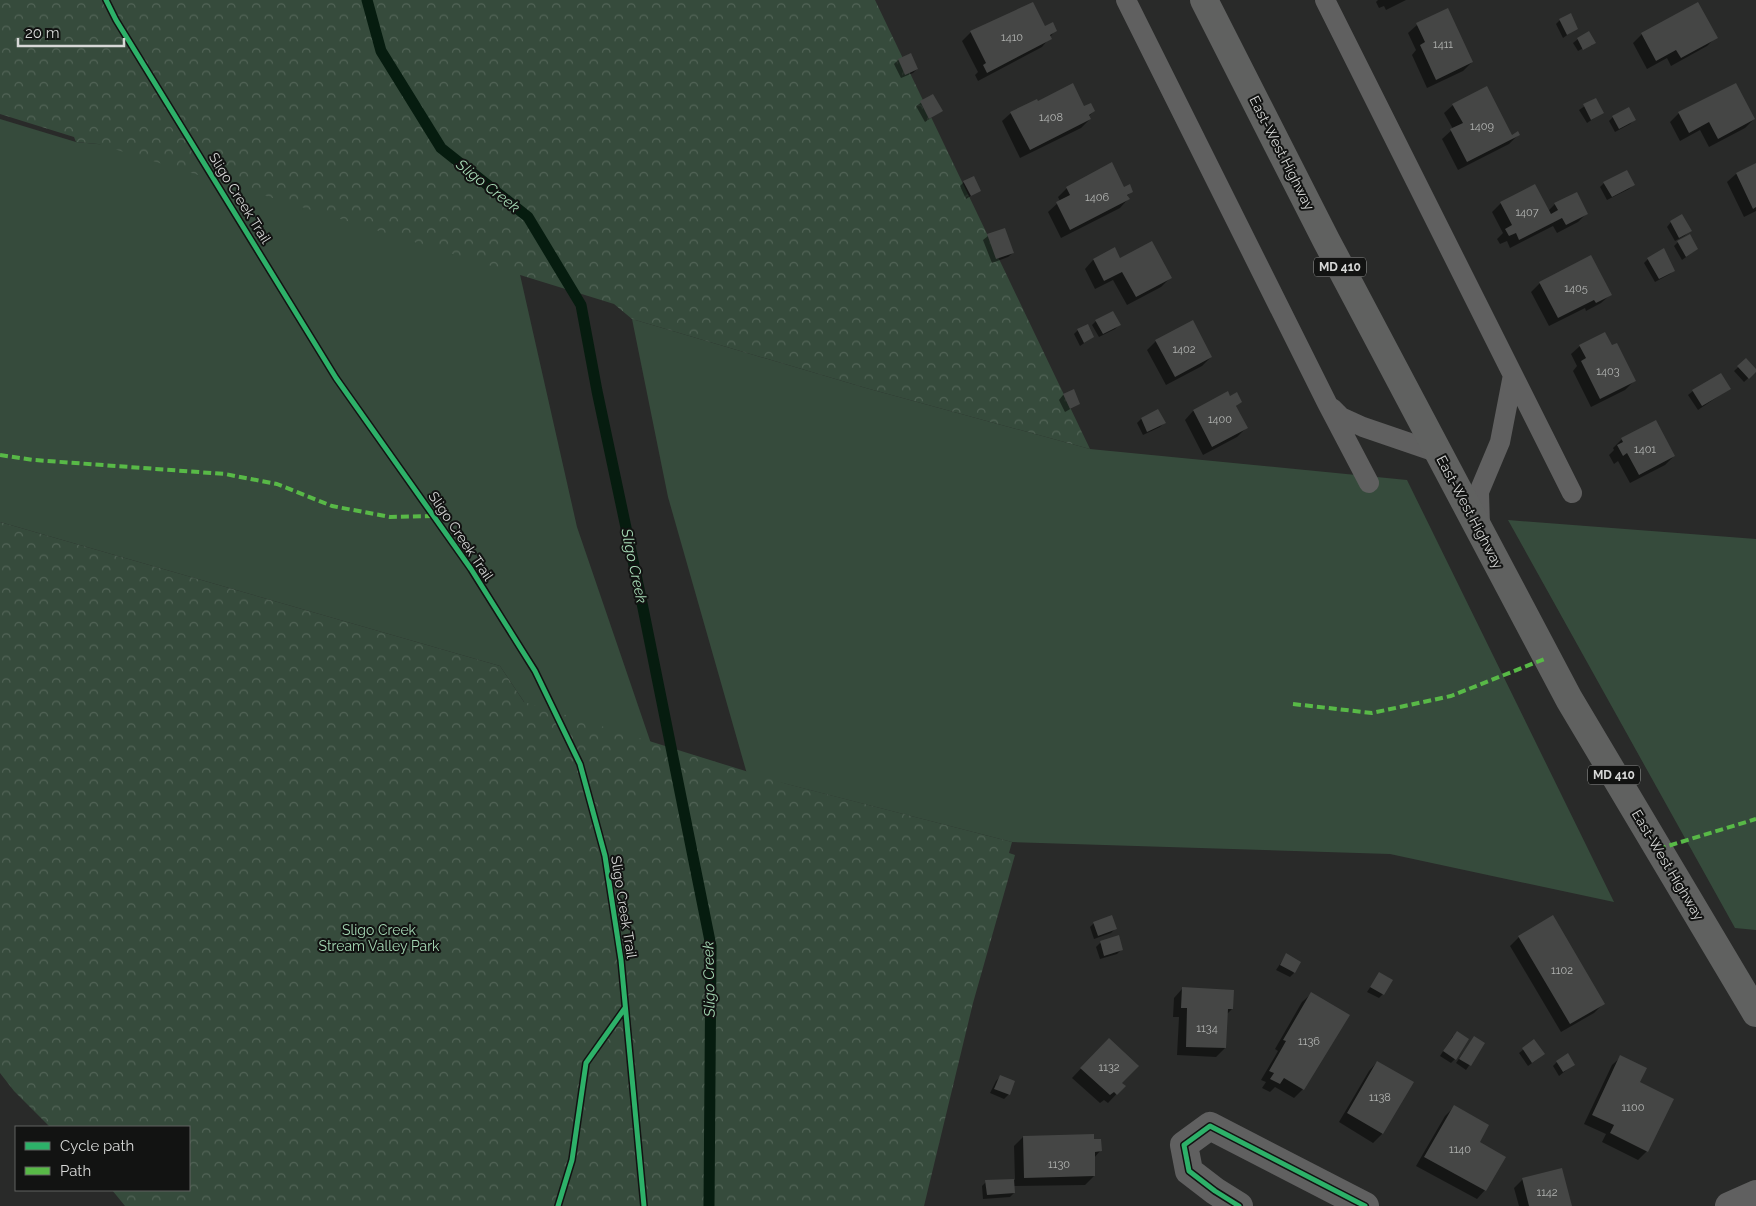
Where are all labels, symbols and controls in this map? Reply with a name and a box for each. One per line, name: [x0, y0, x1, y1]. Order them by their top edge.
scale bar: [18, 15, 124, 47]
text: 20 m: [25, 24, 60, 42]
house number: 1410: [1001, 31, 1023, 44]
house number: 1411: [1433, 38, 1453, 51]
street label: East-West Highway: [1246, 93, 1318, 213]
house number: 1408: [1039, 111, 1063, 124]
house number: 1409: [1470, 120, 1494, 133]
street label: Sligo Creek Trail: [206, 150, 274, 246]
water label: Sligo Creek: [452, 155, 523, 216]
house number: 1406: [1085, 191, 1109, 204]
house number: 1407: [1515, 206, 1539, 219]
road number: MD 410: [1314, 258, 1366, 276]
house number: 1405: [1564, 282, 1588, 295]
house number: 1402: [1172, 343, 1196, 356]
house number: 1403: [1596, 365, 1620, 378]
house number: 1400: [1208, 413, 1232, 426]
house number: 1401: [1634, 443, 1656, 456]
street label: East-West Highway: [1433, 453, 1507, 572]
street label: Sligo Creek Trail: [425, 488, 497, 584]
water label: Sligo Creek: [617, 526, 651, 605]
road number: MD 410: [1588, 766, 1640, 784]
street label: East-West Highway: [1629, 807, 1708, 924]
street label: Sligo Creek Trail: [608, 854, 640, 960]
park label: Sligo Creek Stream Valley Park: [319, 922, 440, 954]
water label: Sligo Creek: [699, 941, 719, 1018]
house number: 1102: [1551, 964, 1573, 977]
house number: 1134: [1196, 1022, 1218, 1035]
house number: 1136: [1298, 1035, 1320, 1048]
house number: 1132: [1098, 1061, 1120, 1074]
house number: 1138: [1369, 1091, 1391, 1104]
house number: 1100: [1622, 1101, 1645, 1114]
legend: [15, 1126, 190, 1191]
text: Cycle path: [60, 1137, 134, 1155]
house number: 1140: [1449, 1143, 1471, 1156]
house number: 1130: [1048, 1158, 1070, 1171]
text: Path: [60, 1162, 91, 1180]
house number: 1142: [1536, 1186, 1558, 1199]

